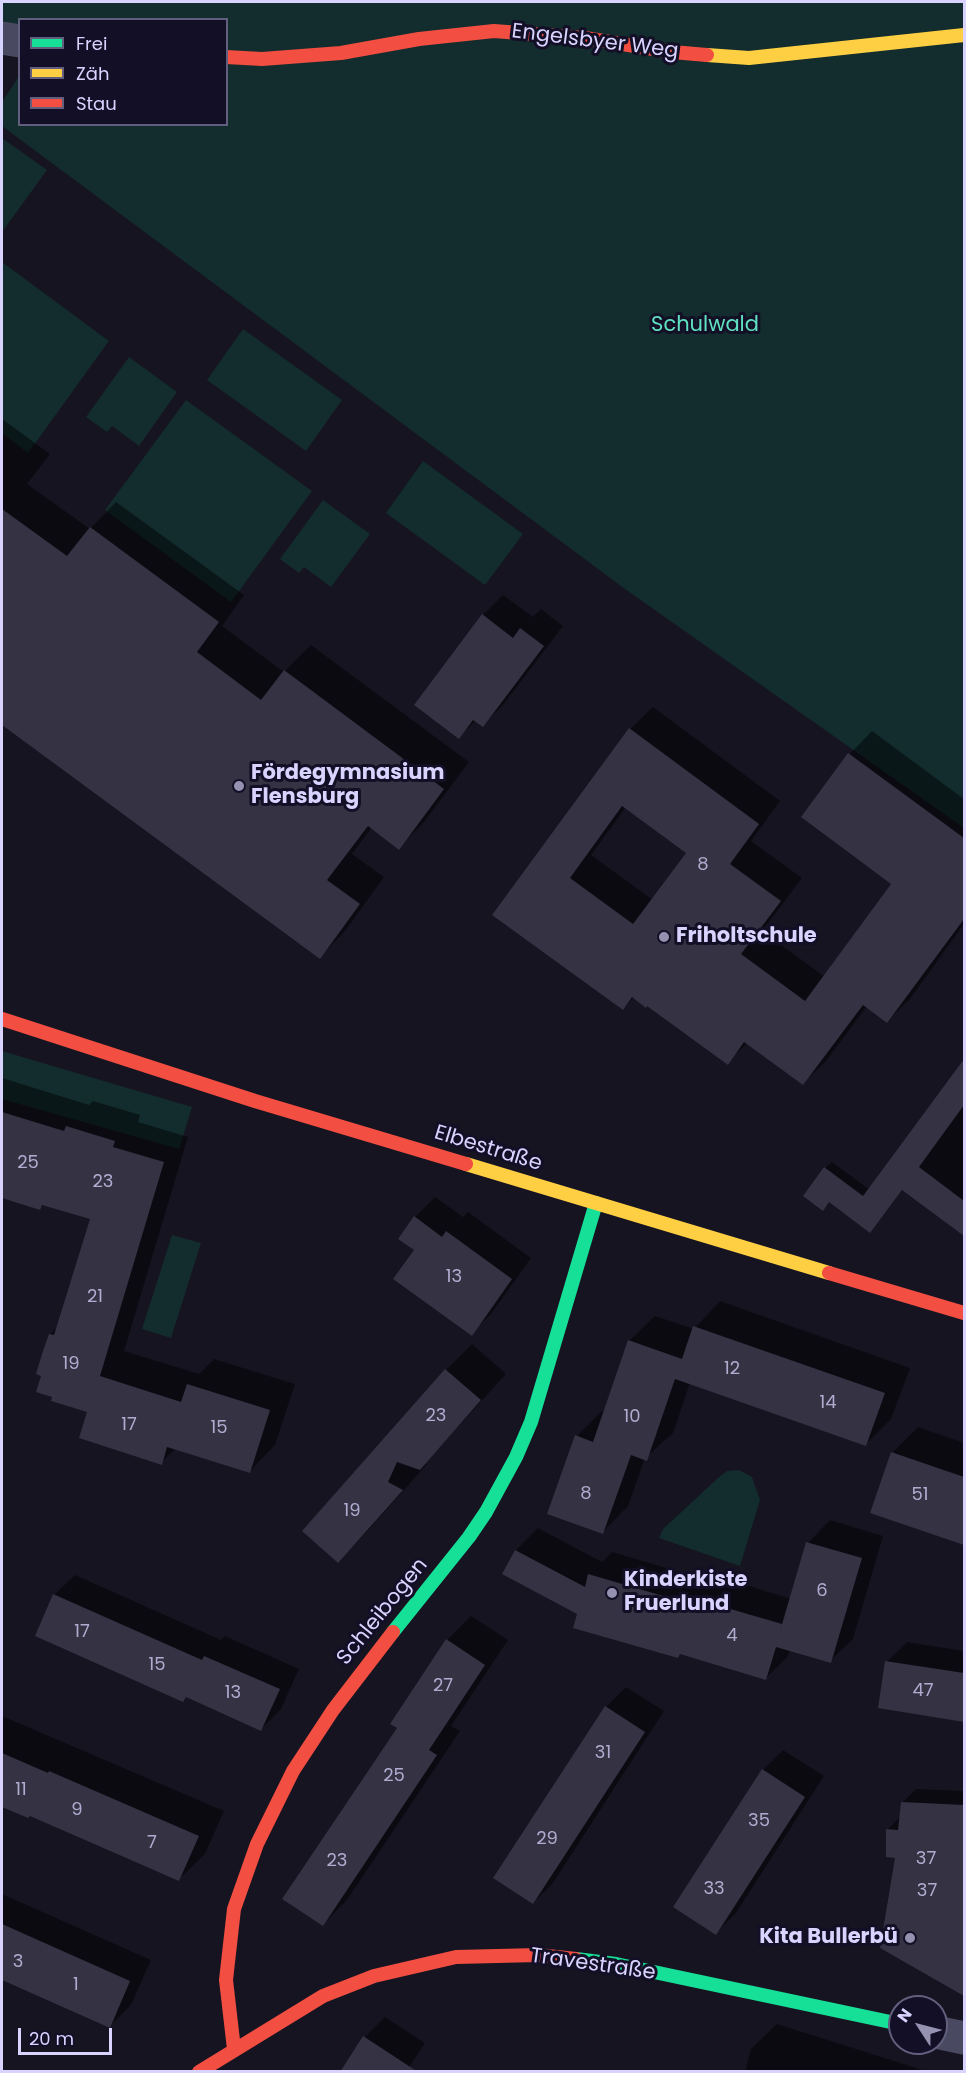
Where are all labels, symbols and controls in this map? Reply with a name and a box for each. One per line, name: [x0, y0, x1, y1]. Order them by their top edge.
legend: [18, 18, 228, 126]
street label: Engelsbyer Weg: [510, 19, 680, 65]
text: Frei: [76, 31, 107, 56]
text: Zäh: [76, 61, 109, 86]
text: Stau: [76, 91, 117, 116]
park label: Schulwald: [651, 313, 759, 339]
place label: Fördegymnasium Flensburg: [251, 761, 445, 811]
marker: Fördegymnasium Flensburg: [232, 779, 246, 793]
house number: 8: [697, 854, 709, 876]
place label: Friholtschule: [676, 924, 817, 950]
marker: Friholtschule: [657, 930, 671, 944]
street label: Elbestraße: [431, 1121, 545, 1177]
house number: 25: [17, 1152, 39, 1174]
house number: 23: [93, 1171, 113, 1193]
house number: 13: [446, 1266, 462, 1288]
house number: 21: [87, 1286, 103, 1308]
house number: 19: [62, 1353, 80, 1375]
house number: 12: [724, 1358, 740, 1380]
house number: 14: [819, 1392, 837, 1414]
house number: 23: [426, 1405, 446, 1427]
house number: 10: [623, 1406, 641, 1428]
house number: 17: [121, 1414, 137, 1436]
house number: 15: [210, 1417, 228, 1439]
house number: 8: [580, 1483, 592, 1505]
house number: 51: [911, 1484, 929, 1506]
house number: 19: [343, 1500, 361, 1522]
street label: Schleibogen: [332, 1553, 434, 1671]
place label: Kinderkiste Fruerlund: [624, 1568, 748, 1618]
house number: 6: [816, 1580, 828, 1602]
marker: Kinderkiste Fruerlund: [605, 1586, 619, 1600]
house number: 17: [74, 1621, 90, 1643]
house number: 4: [726, 1625, 738, 1647]
house number: 15: [148, 1654, 166, 1676]
house number: 27: [433, 1675, 453, 1697]
house number: 47: [912, 1680, 934, 1702]
house number: 13: [225, 1682, 241, 1704]
house number: 31: [595, 1742, 611, 1764]
house number: 25: [383, 1765, 405, 1787]
house number: 11: [15, 1779, 27, 1801]
house number: 9: [71, 1799, 83, 1821]
house number: 35: [748, 1810, 770, 1832]
house number: 29: [536, 1828, 558, 1850]
house number: 7: [147, 1832, 157, 1854]
house number: 37: [916, 1848, 936, 1870]
house number: 23: [327, 1850, 347, 1872]
house number: 33: [703, 1878, 725, 1900]
house number: 37: [917, 1880, 937, 1902]
place label: Kita Bullerbü: [759, 1925, 898, 1951]
marker: Kita Bullerbü: [903, 1931, 917, 1945]
street label: Travestraße: [529, 1944, 657, 1986]
house number: 3: [13, 1951, 23, 1973]
house number: 1: [73, 1974, 79, 1996]
north arrow: [888, 1995, 948, 2055]
text: N: [892, 2004, 917, 2027]
scale bar: [21, 2016, 116, 2054]
text: 20 m: [29, 2026, 74, 2051]

